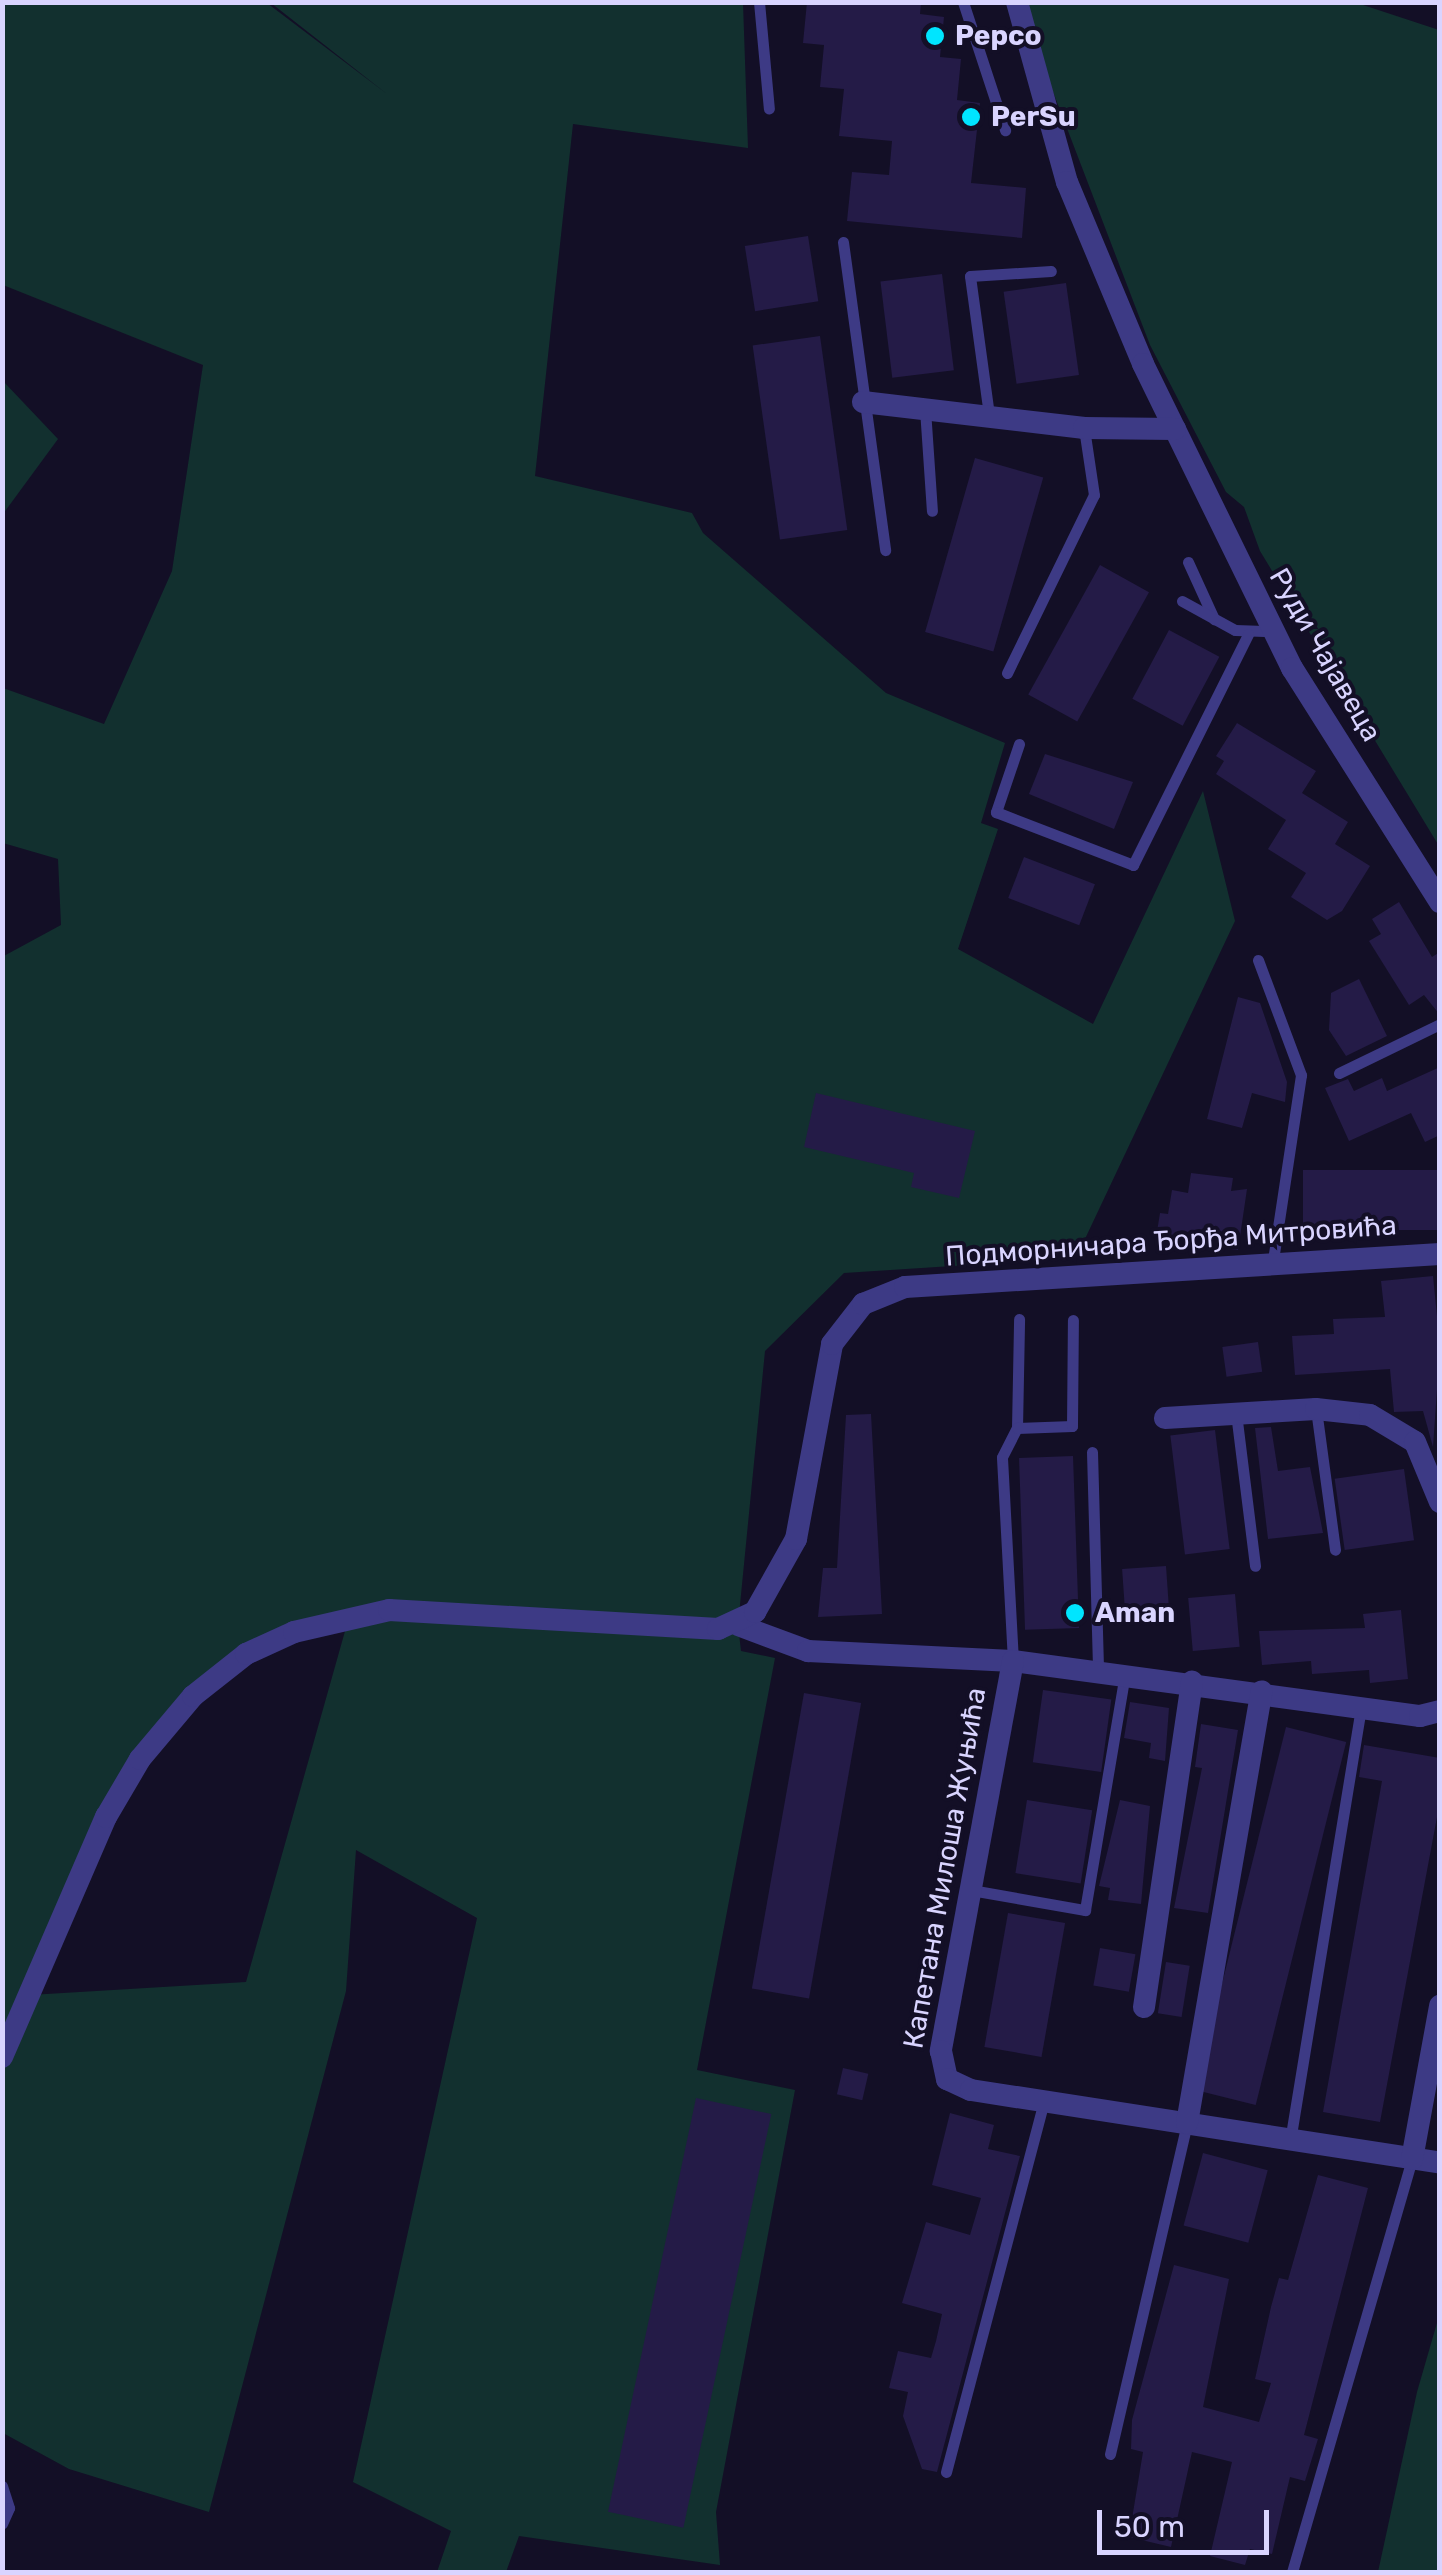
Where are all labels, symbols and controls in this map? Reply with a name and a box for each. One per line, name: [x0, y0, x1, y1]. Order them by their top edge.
place label: Pepco: [955, 19, 1042, 53]
marker: Pepco: [924, 25, 946, 47]
place label: PerSu: [991, 100, 1076, 134]
marker: PerSu: [960, 106, 982, 128]
street label: Руди Чајавеца: [1262, 562, 1388, 748]
street label: Подморничара Ђорђа Митровића: [944, 1208, 1398, 1274]
place label: Aman: [1095, 1596, 1175, 1630]
marker: Aman: [1064, 1602, 1086, 1624]
street label: Капетана Милоша Жуњића: [897, 1685, 993, 2051]
scale bar: [1102, 2490, 1274, 2552]
text: 50 m: [1114, 2509, 1185, 2545]

